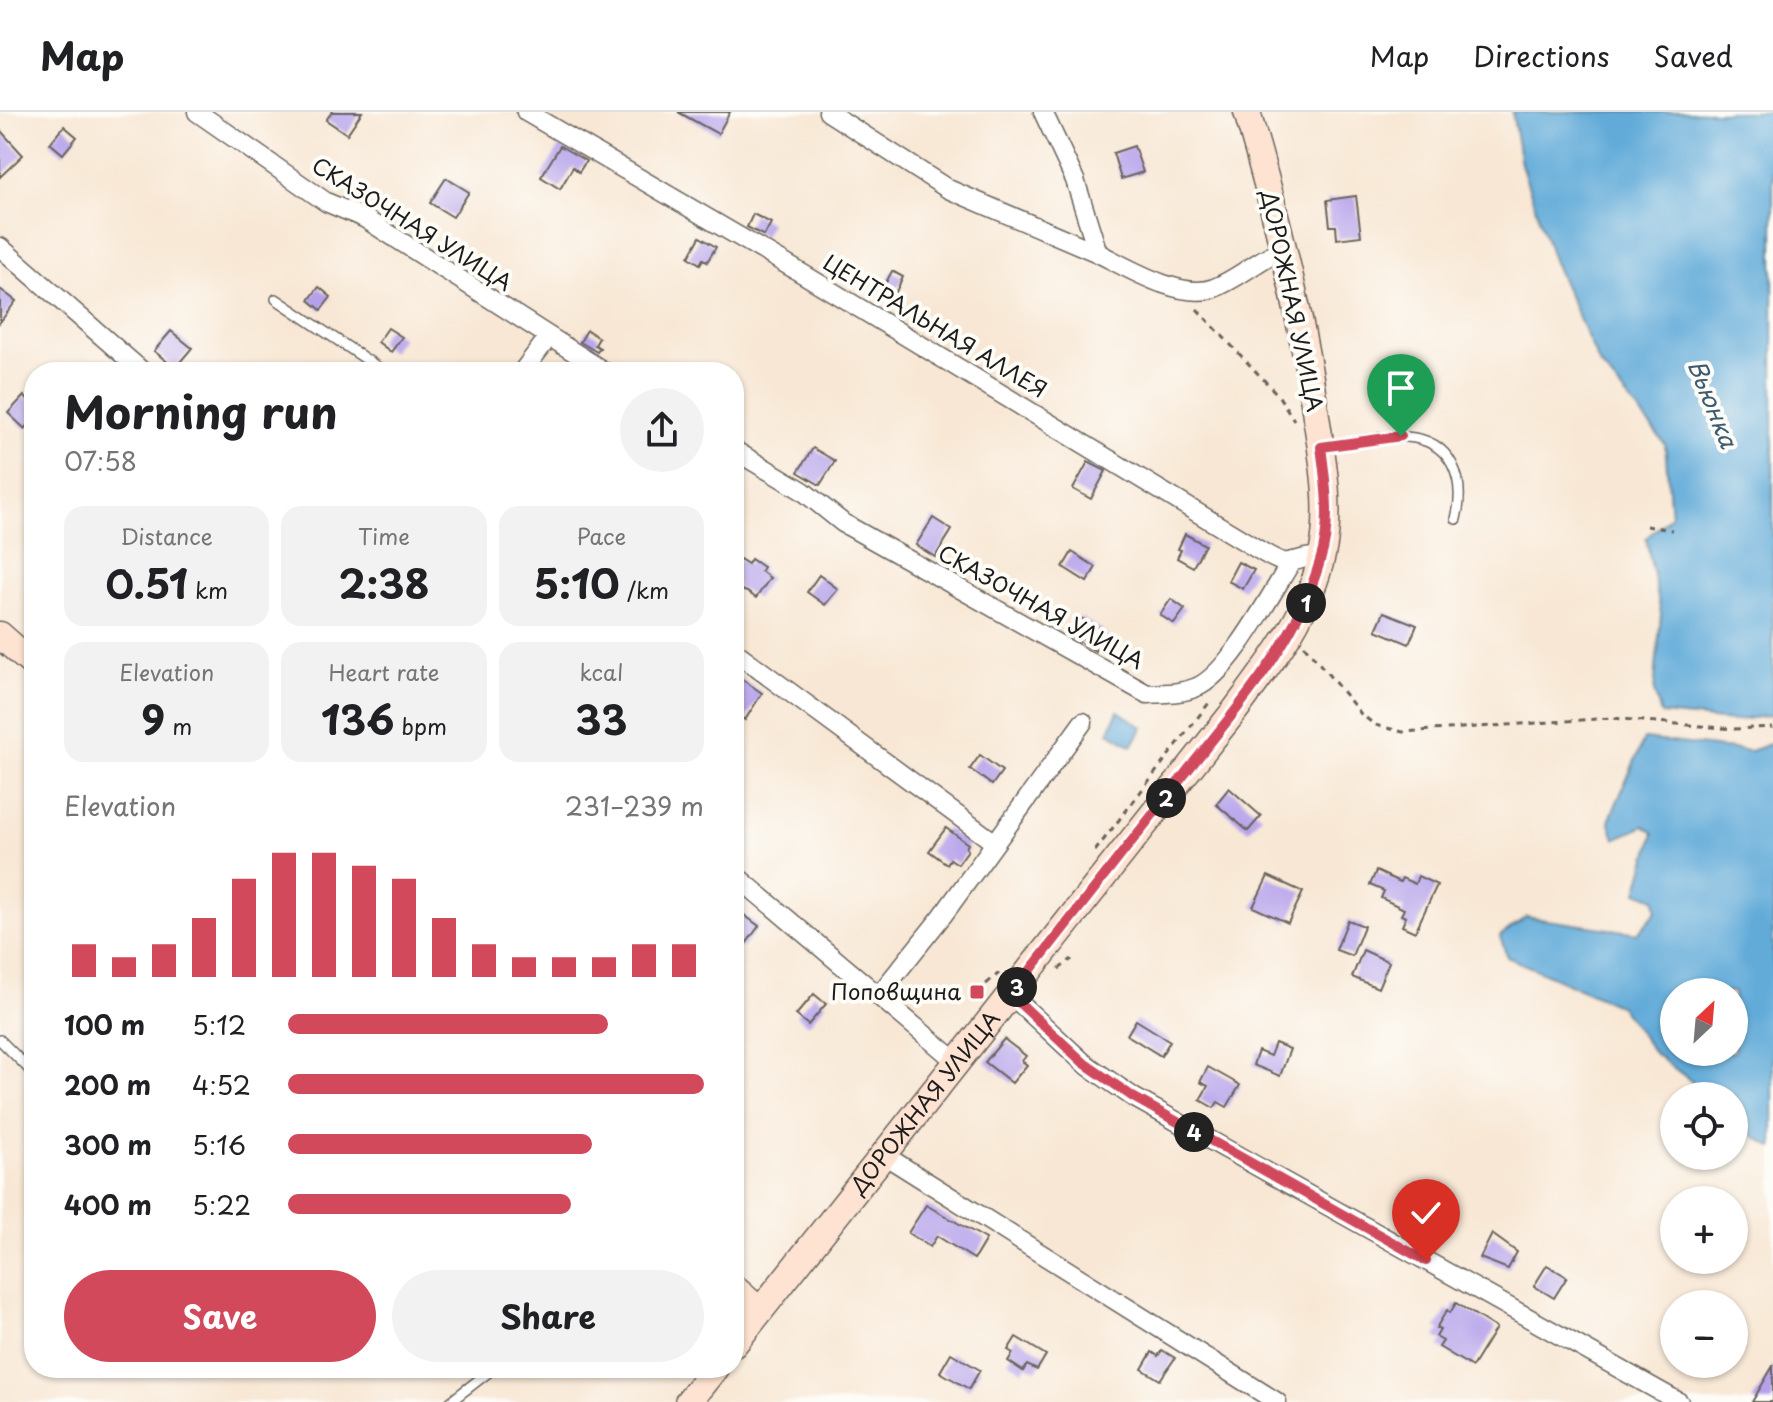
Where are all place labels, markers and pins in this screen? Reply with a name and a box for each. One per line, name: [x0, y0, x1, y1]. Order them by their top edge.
pin: [1367, 354, 1435, 436]
pin: 1: [1286, 583, 1326, 623]
pin: 2: [1146, 778, 1186, 818]
pin: 3: [997, 967, 1037, 1007]
place label: Поповщина: [831, 974, 961, 1007]
marker: Поповщина: [968, 983, 986, 1001]
pin: 4: [1174, 1112, 1214, 1152]
pin: [1392, 1179, 1460, 1261]

